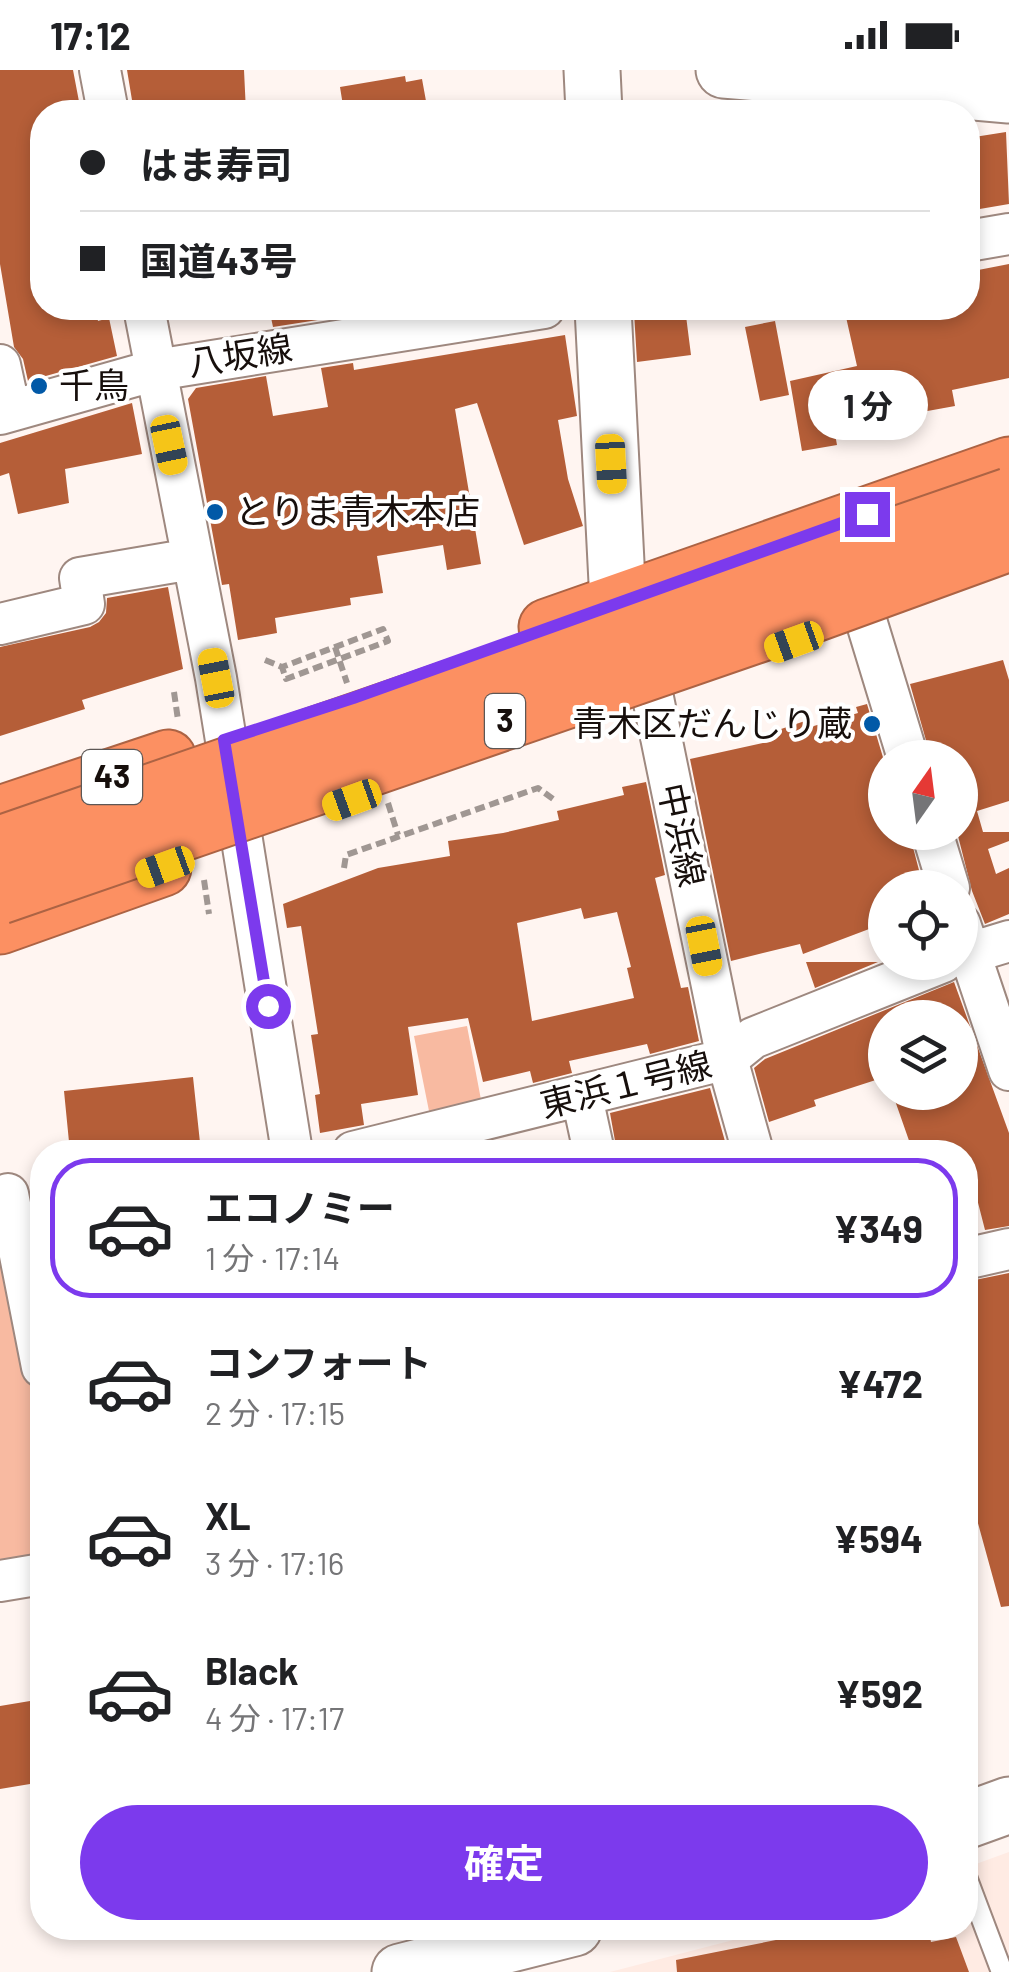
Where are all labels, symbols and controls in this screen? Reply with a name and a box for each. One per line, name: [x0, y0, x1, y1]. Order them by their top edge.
text: 17:12: [50, 12, 131, 58]
text: はま寿司: [140, 141, 292, 187]
text: 国道43号: [140, 237, 298, 283]
street label: 八坂線: [185, 325, 295, 383]
place label: 千鳥: [59, 363, 129, 405]
callout: 1 分: [807, 369, 927, 439]
marker: 千鳥: [28, 375, 50, 397]
text: 1 分: [843, 386, 893, 424]
car: [148, 413, 190, 477]
car: [594, 433, 628, 495]
place label: とりま青木本店: [235, 489, 480, 531]
route end: [845, 492, 890, 537]
marker: とりま青木本店: [204, 501, 226, 523]
car: [761, 618, 827, 666]
car: [196, 646, 236, 710]
road number: 3: [485, 694, 525, 748]
place label: 青木区だんじり蔵: [572, 701, 852, 743]
marker: 青木区だんじり蔵: [861, 713, 883, 735]
north arrow: [868, 740, 978, 850]
map controls: [868, 740, 978, 1110]
road number: 43: [82, 750, 142, 804]
car: [319, 776, 385, 824]
street label: 中浜線: [651, 779, 714, 890]
car: [132, 843, 198, 891]
button: locate: [868, 870, 978, 980]
car: [684, 914, 724, 978]
route start: [246, 984, 291, 1029]
button: layers: [868, 1000, 978, 1110]
street label: 東浜１号線: [536, 1042, 716, 1125]
icon: car: [85, 1183, 175, 1273]
text: エコノミー: [205, 1184, 395, 1230]
text: ¥349: [833, 1205, 923, 1251]
text: 1 分 · 17:14: [205, 1238, 340, 1276]
icon: car: [85, 1338, 175, 1428]
text: コンフォート: [205, 1339, 432, 1385]
text: ¥472: [837, 1360, 923, 1406]
text: 2 分 · 17:15: [205, 1393, 345, 1431]
text: XL: [205, 1492, 251, 1538]
icon: car: [85, 1493, 175, 1583]
text: ¥594: [833, 1515, 923, 1561]
text: 3 分 · 17:16: [205, 1543, 344, 1581]
text: Black: [205, 1647, 299, 1693]
icon: car: [85, 1648, 175, 1738]
text: ¥592: [835, 1670, 923, 1716]
text: 4 分 · 17:17: [205, 1698, 344, 1736]
button: 確定: [80, 1805, 928, 1920]

